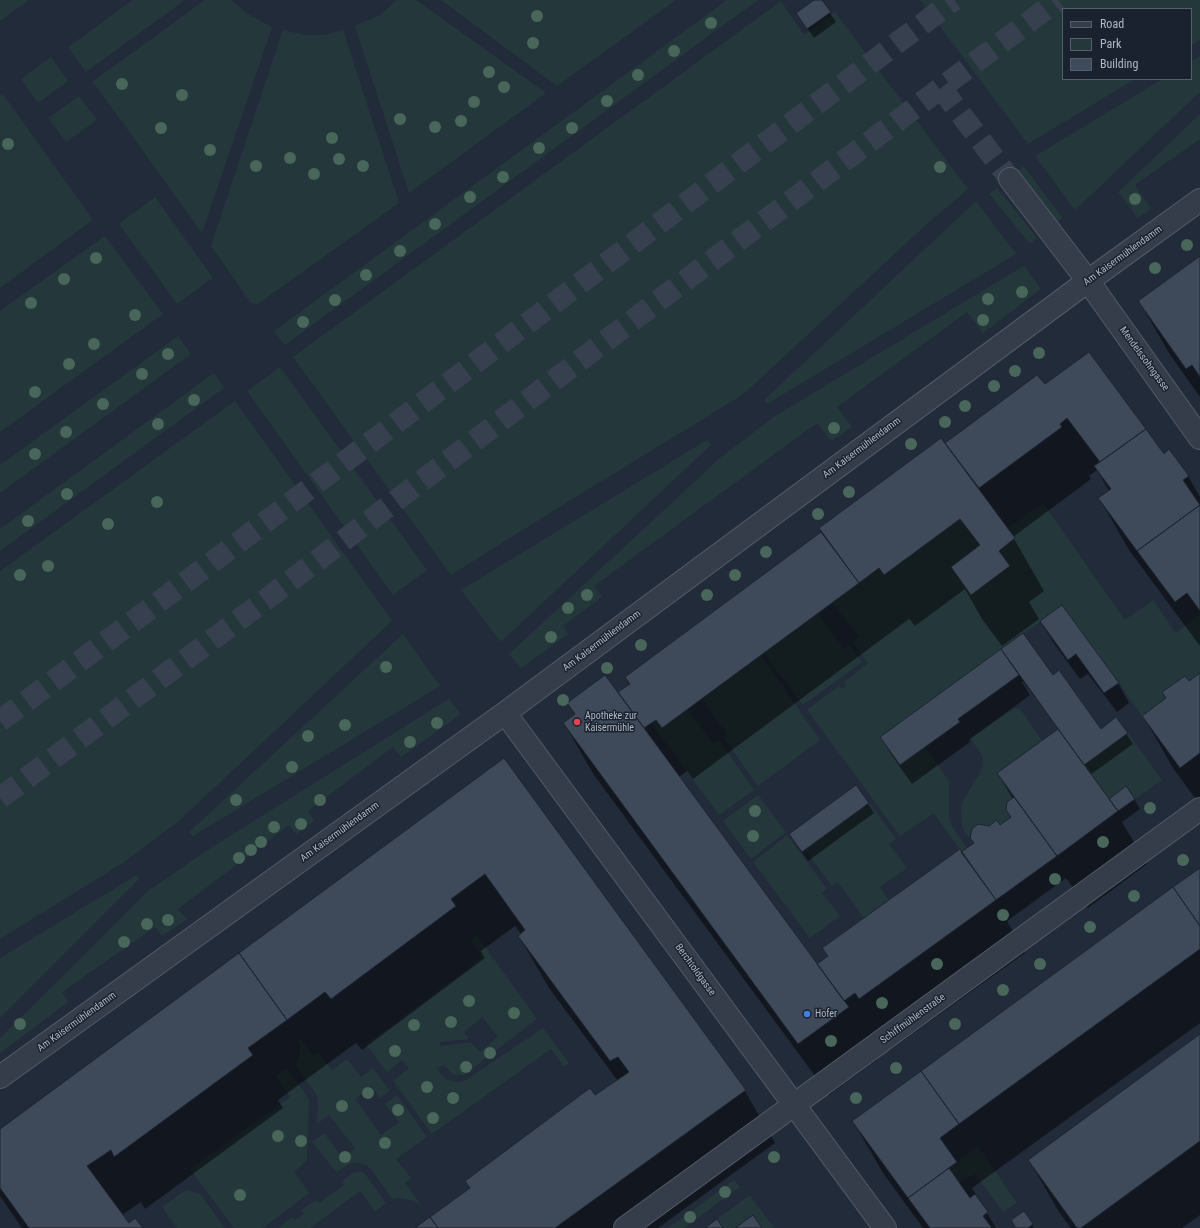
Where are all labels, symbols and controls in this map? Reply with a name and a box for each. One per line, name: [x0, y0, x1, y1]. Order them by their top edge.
legend: [1062, 8, 1192, 80]
text: Road: [1100, 17, 1124, 31]
text: Park: [1100, 37, 1121, 51]
text: Building: [1100, 57, 1138, 71]
street label: Am Kaisermühlendamm: [1081, 223, 1165, 289]
street label: Mendelssohngasse: [1117, 325, 1171, 393]
street label: Am Kaisermühlendamm: [821, 415, 903, 481]
street label: Am Kaisermühlendamm: [561, 608, 643, 674]
place label: Apotheke zur Kaisermühle: [585, 710, 637, 734]
marker: Apotheke zur Kaisermühle: [572, 717, 582, 727]
street label: Am Kaisermühlendamm: [298, 799, 382, 865]
street label: Berchtoldgasse: [672, 942, 718, 998]
street label: Am Kaisermühlendamm: [35, 989, 119, 1055]
street label: Schiffmühlenstraße: [878, 991, 948, 1047]
place label: Hofer: [815, 1008, 837, 1020]
marker: Hofer: [802, 1009, 812, 1019]

